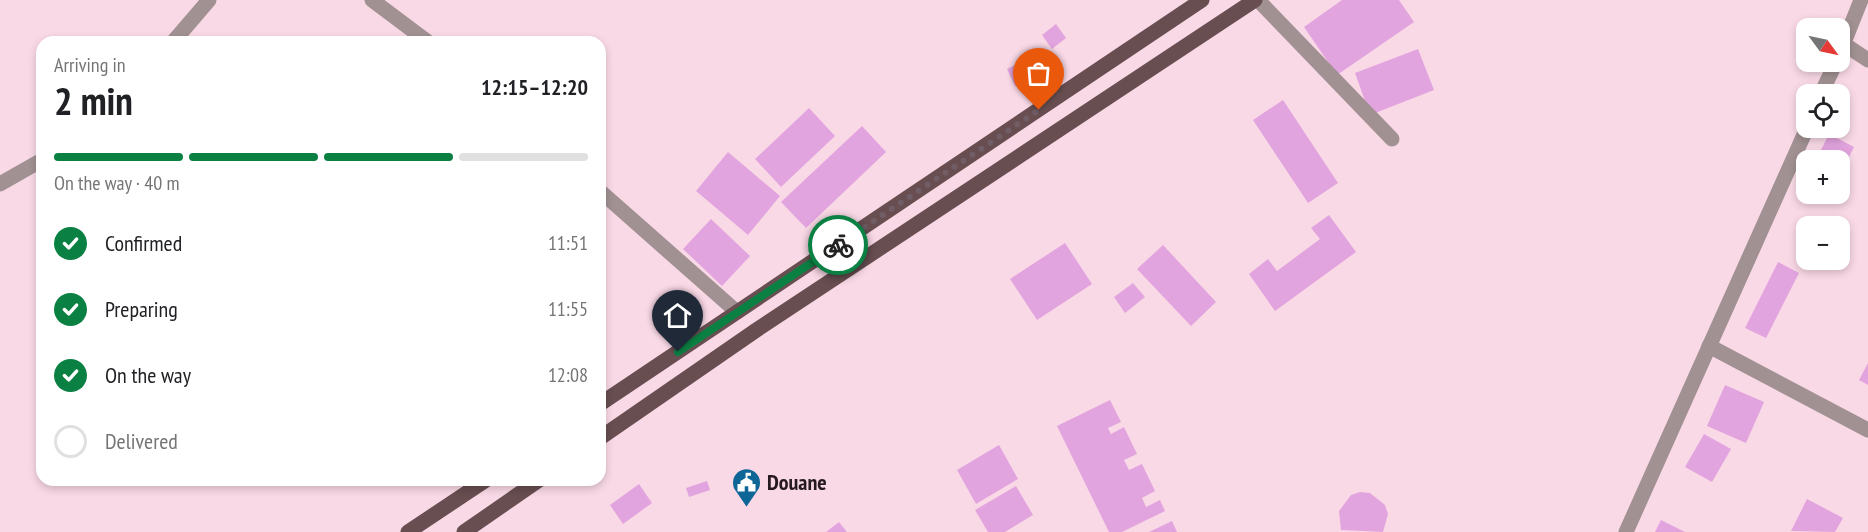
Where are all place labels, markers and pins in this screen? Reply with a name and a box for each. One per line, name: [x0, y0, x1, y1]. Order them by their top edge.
pin: [1013, 48, 1064, 110]
pin: [652, 290, 703, 352]
public building icon: Douane: [730, 466, 762, 508]
place label: Douane: [767, 468, 827, 496]

